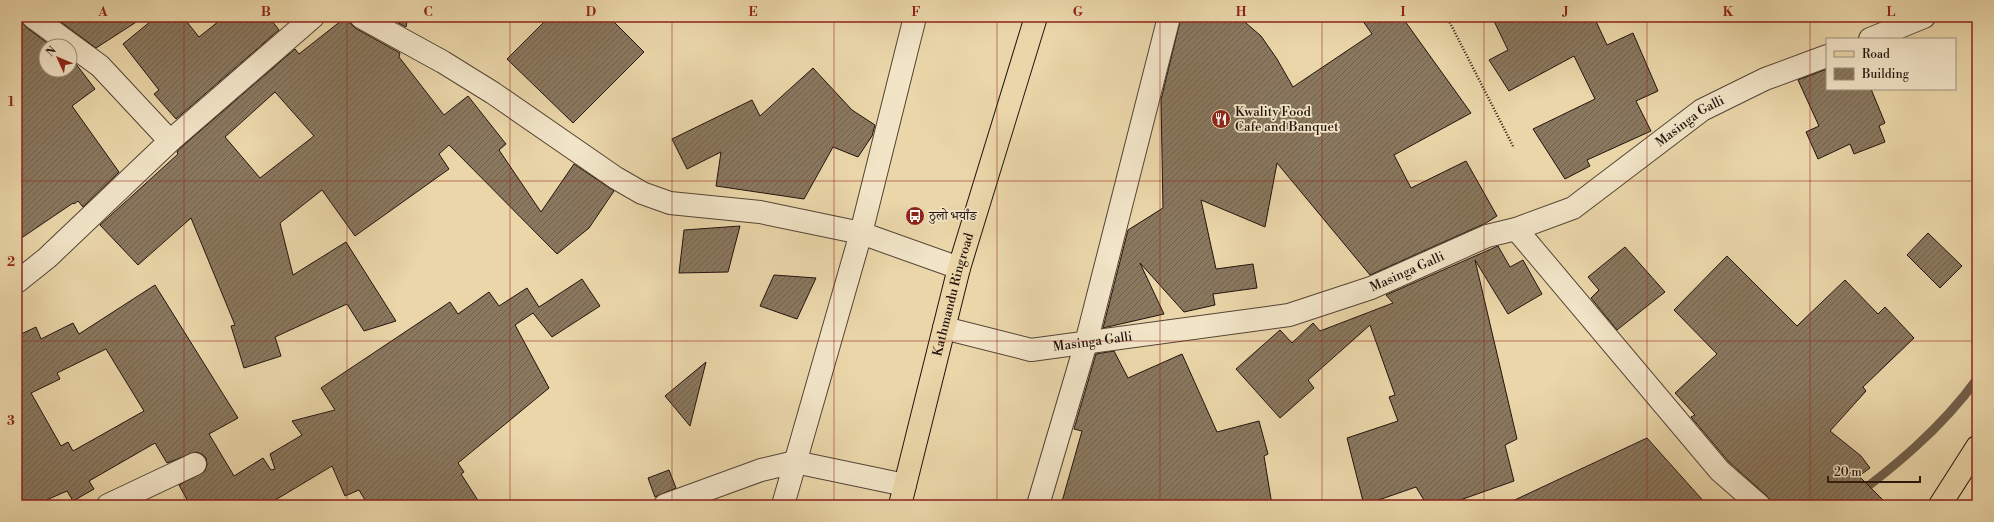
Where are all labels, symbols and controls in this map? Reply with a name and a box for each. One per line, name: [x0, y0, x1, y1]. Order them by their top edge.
text: A: [97, 4, 108, 20]
text: B: [261, 4, 271, 20]
text: C: [423, 4, 433, 20]
text: D: [586, 4, 596, 20]
text: E: [748, 4, 758, 20]
text: F: [911, 4, 921, 20]
text: G: [1073, 4, 1084, 20]
text: H: [1236, 4, 1247, 20]
text: I: [1400, 4, 1406, 20]
text: J: [1561, 4, 1569, 20]
text: K: [1723, 4, 1734, 20]
text: L: [1887, 4, 1896, 20]
north arrow: [38, 38, 78, 78]
legend: [1826, 38, 1956, 90]
text: N: [43, 44, 60, 60]
text: Road: [1862, 47, 1890, 62]
text: Building: [1861, 67, 1910, 82]
street label: Masinga Galli: [1652, 92, 1727, 150]
text: 1: [8, 94, 15, 110]
place label: Kwality Food Cafe and Banquet: [1235, 104, 1339, 135]
restaurant icon: Kwality Food Cafe and Banquet: [1210, 108, 1232, 130]
bus stop icon: ठुलो भर्यांङ: [904, 205, 926, 227]
place label: ठुलो भर्यांङ: [928, 208, 977, 224]
street label: Kathmandu Ringroad: [929, 230, 977, 358]
street label: Masinga Galli: [1367, 248, 1447, 295]
text: 2: [7, 254, 15, 270]
street label: Masinga Galli: [1052, 328, 1133, 355]
text: 3: [7, 413, 15, 429]
scale bar: [1828, 458, 1920, 484]
text: 20 m: [1834, 465, 1862, 480]

